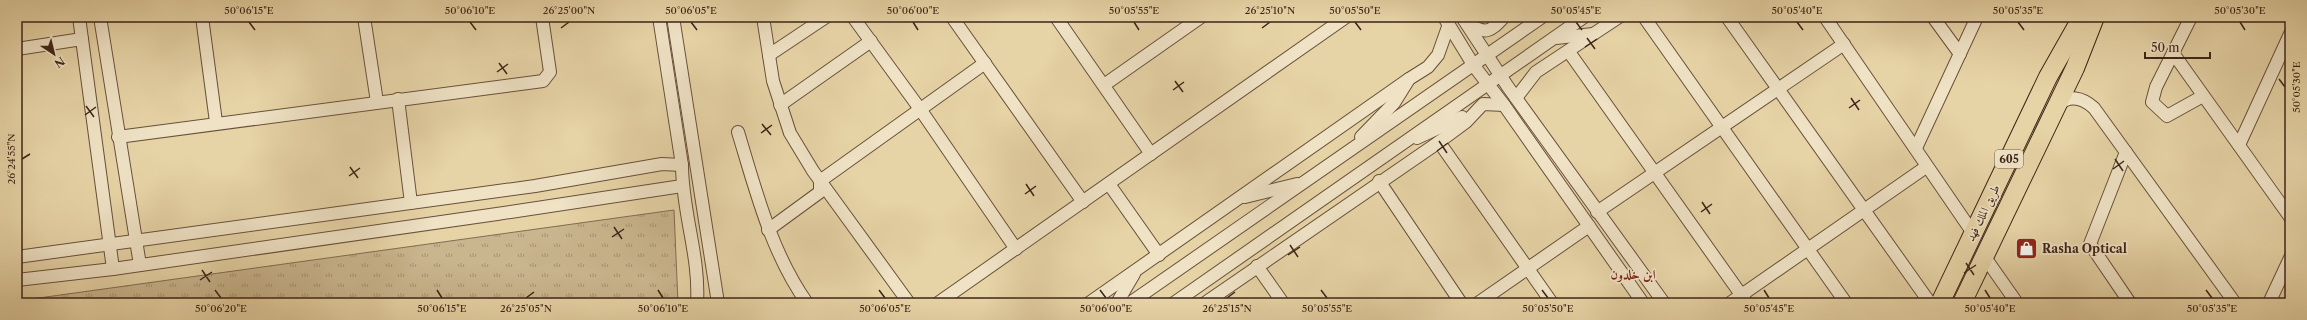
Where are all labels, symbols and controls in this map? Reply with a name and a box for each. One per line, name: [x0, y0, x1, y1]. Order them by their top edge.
text: 50°06'15"E: [224, 4, 274, 17]
text: 50°06'10"E: [445, 4, 495, 17]
text: 26°25'00"N: [543, 4, 595, 17]
text: 50°06'05"E: [665, 4, 717, 17]
text: 50°06'00"E: [887, 4, 939, 17]
text: 50°05'55"E: [1109, 4, 1159, 17]
text: 26°25'10"N: [1245, 4, 1295, 17]
text: 50°05'50"E: [1329, 4, 1381, 17]
text: 50°05'45"E: [1551, 4, 1601, 17]
text: 50°05'40"E: [1771, 4, 1823, 17]
text: 50°05'35"E: [1993, 4, 2043, 17]
text: 50°05'30"E: [2214, 4, 2266, 17]
north arrow: [34, 34, 74, 74]
scale bar: [2145, 34, 2210, 60]
text: 50 m: [2151, 40, 2180, 55]
text: N: [51, 54, 68, 71]
text: 50°05'30"E: [2290, 61, 2303, 113]
text: 26°24'55"N: [5, 133, 18, 185]
road number: 605: [1995, 150, 2023, 168]
street label: طريق الملك فهد: [1962, 182, 2004, 244]
shop icon: Rasha Optical: [2013, 236, 2039, 262]
place label: Rasha Optical: [2042, 241, 2127, 256]
district label: ابن خلدون: [1610, 266, 1656, 283]
text: 50°06'20"E: [195, 302, 247, 315]
text: 50°06'15"E: [417, 302, 467, 315]
text: 26°25'05"N: [500, 302, 552, 315]
text: 50°06'10"E: [638, 302, 688, 315]
text: 50°06'05"E: [859, 302, 911, 315]
text: 50°06'00"E: [1080, 302, 1132, 315]
text: 26°25'15"N: [1202, 302, 1252, 315]
text: 50°05'55"E: [1302, 302, 1352, 315]
text: 50°05'50"E: [1522, 302, 1574, 315]
text: 50°05'45"E: [1744, 302, 1794, 315]
text: 50°05'40"E: [1964, 302, 2016, 315]
text: 50°05'35"E: [2187, 302, 2237, 315]

